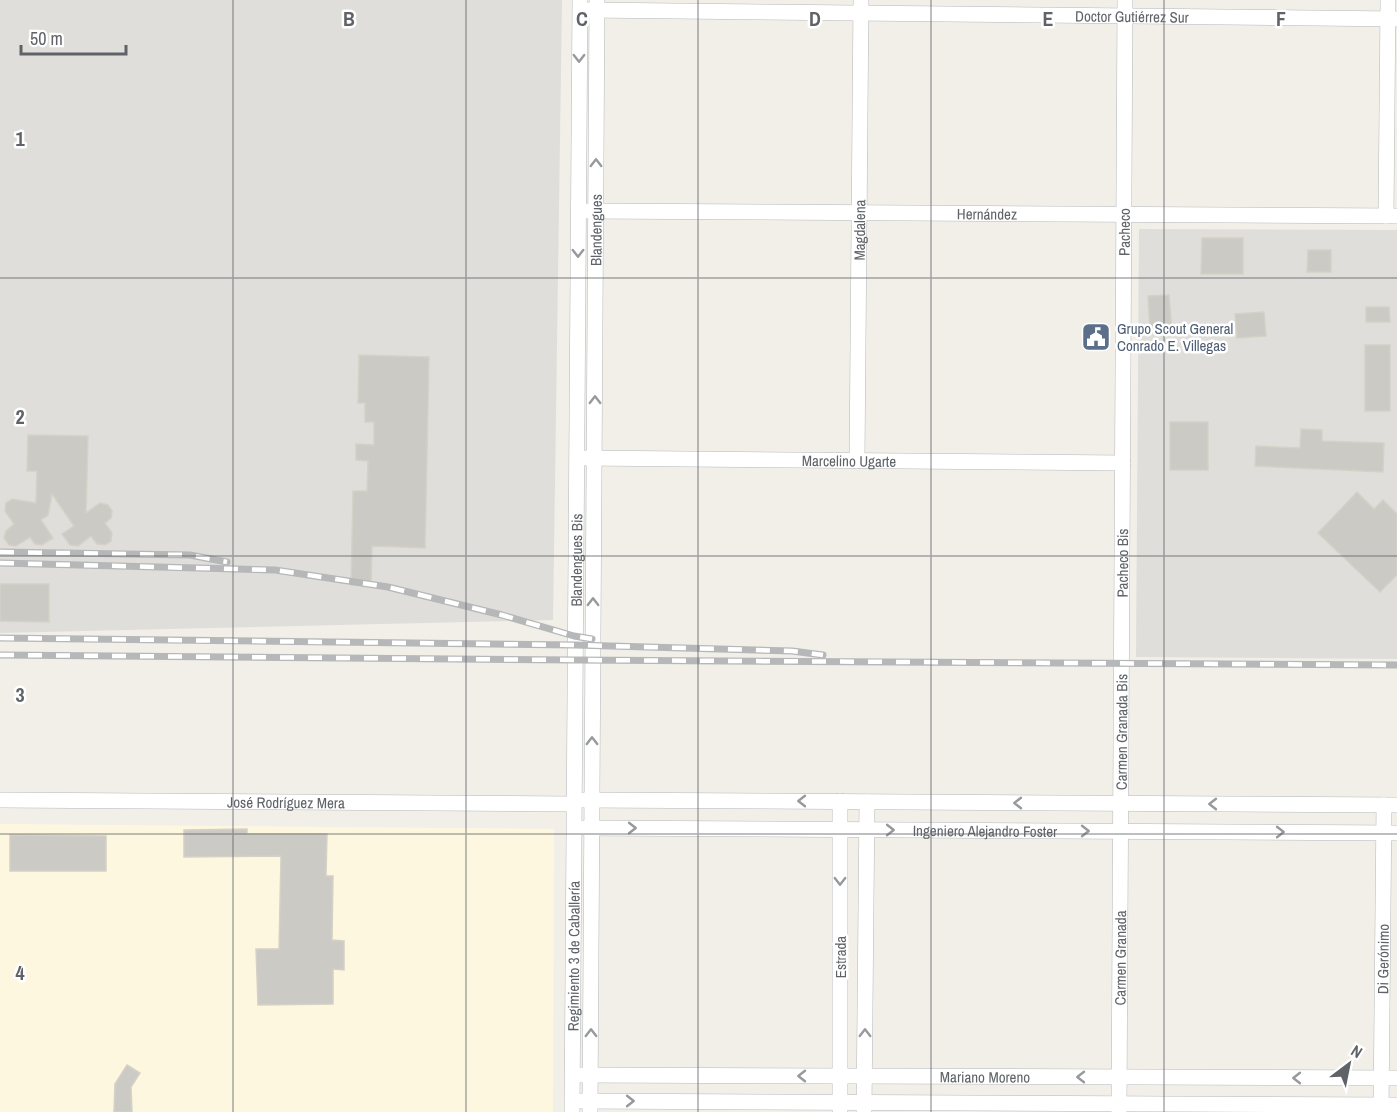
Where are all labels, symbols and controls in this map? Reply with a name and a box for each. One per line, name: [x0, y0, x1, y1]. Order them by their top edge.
text: B: [343, 5, 355, 32]
text: C: [576, 5, 588, 32]
text: D: [809, 5, 821, 32]
text: E: [1043, 5, 1054, 32]
street label: Doctor Gutiérrez Sur: [1075, 5, 1189, 27]
text: F: [1276, 5, 1286, 32]
scale bar: [21, 18, 126, 56]
text: 50 m: [30, 26, 63, 51]
one-way arrow: [573, 54, 585, 63]
text: 1: [15, 125, 25, 152]
one-way arrow: [590, 159, 602, 168]
street label: Blandengues: [585, 194, 606, 266]
street label: Magdalena: [848, 199, 870, 261]
street label: Hernández: [957, 203, 1017, 224]
street label: Pacheco: [1113, 208, 1134, 256]
one-way arrow: [572, 249, 584, 258]
place label: Grupo Scout General Conrado E. Villegas: [1117, 318, 1233, 356]
public building icon: Grupo Scout General Conrado E. Villegas: [1080, 321, 1112, 353]
one-way arrow: [589, 396, 601, 405]
text: 2: [15, 403, 25, 430]
street label: Marcelino Ugarte: [802, 450, 896, 471]
street label: Blandengues Bis: [565, 513, 587, 607]
street label: Pacheco Bis: [1111, 528, 1133, 598]
one-way arrow: [587, 597, 599, 606]
street label: Carmen Granada Bis: [1110, 674, 1132, 790]
text: 3: [15, 681, 25, 708]
one-way arrow: [586, 737, 598, 746]
street label: José Rodríguez Mera: [227, 791, 345, 813]
one-way arrow: [797, 795, 806, 807]
one-way arrow: [1013, 797, 1022, 809]
one-way arrow: [1208, 798, 1217, 810]
street label: Ingeniero Alejandro Foster: [913, 820, 1057, 841]
one-way arrow: [628, 822, 637, 835]
one-way arrow: [886, 824, 895, 836]
one-way arrow: [1081, 825, 1090, 837]
one-way arrow: [1276, 826, 1285, 838]
one-way arrow: [834, 876, 846, 885]
street label: Regimiento 3 de Caballería: [562, 881, 584, 1031]
street label: Carmen Granada: [1109, 910, 1131, 1006]
street label: Di Gerónimo: [1372, 924, 1393, 994]
street label: Estrada: [830, 936, 851, 978]
text: 4: [15, 959, 25, 986]
one-way arrow: [585, 1028, 597, 1037]
one-way arrow: [859, 1028, 871, 1037]
north arrow: [1319, 1034, 1379, 1094]
text: N: [1347, 1039, 1367, 1063]
street label: Mariano Moreno: [940, 1066, 1030, 1087]
one-way arrow: [797, 1070, 806, 1082]
one-way arrow: [1076, 1071, 1085, 1083]
one-way arrow: [1292, 1072, 1301, 1084]
one-way arrow: [626, 1095, 635, 1107]

